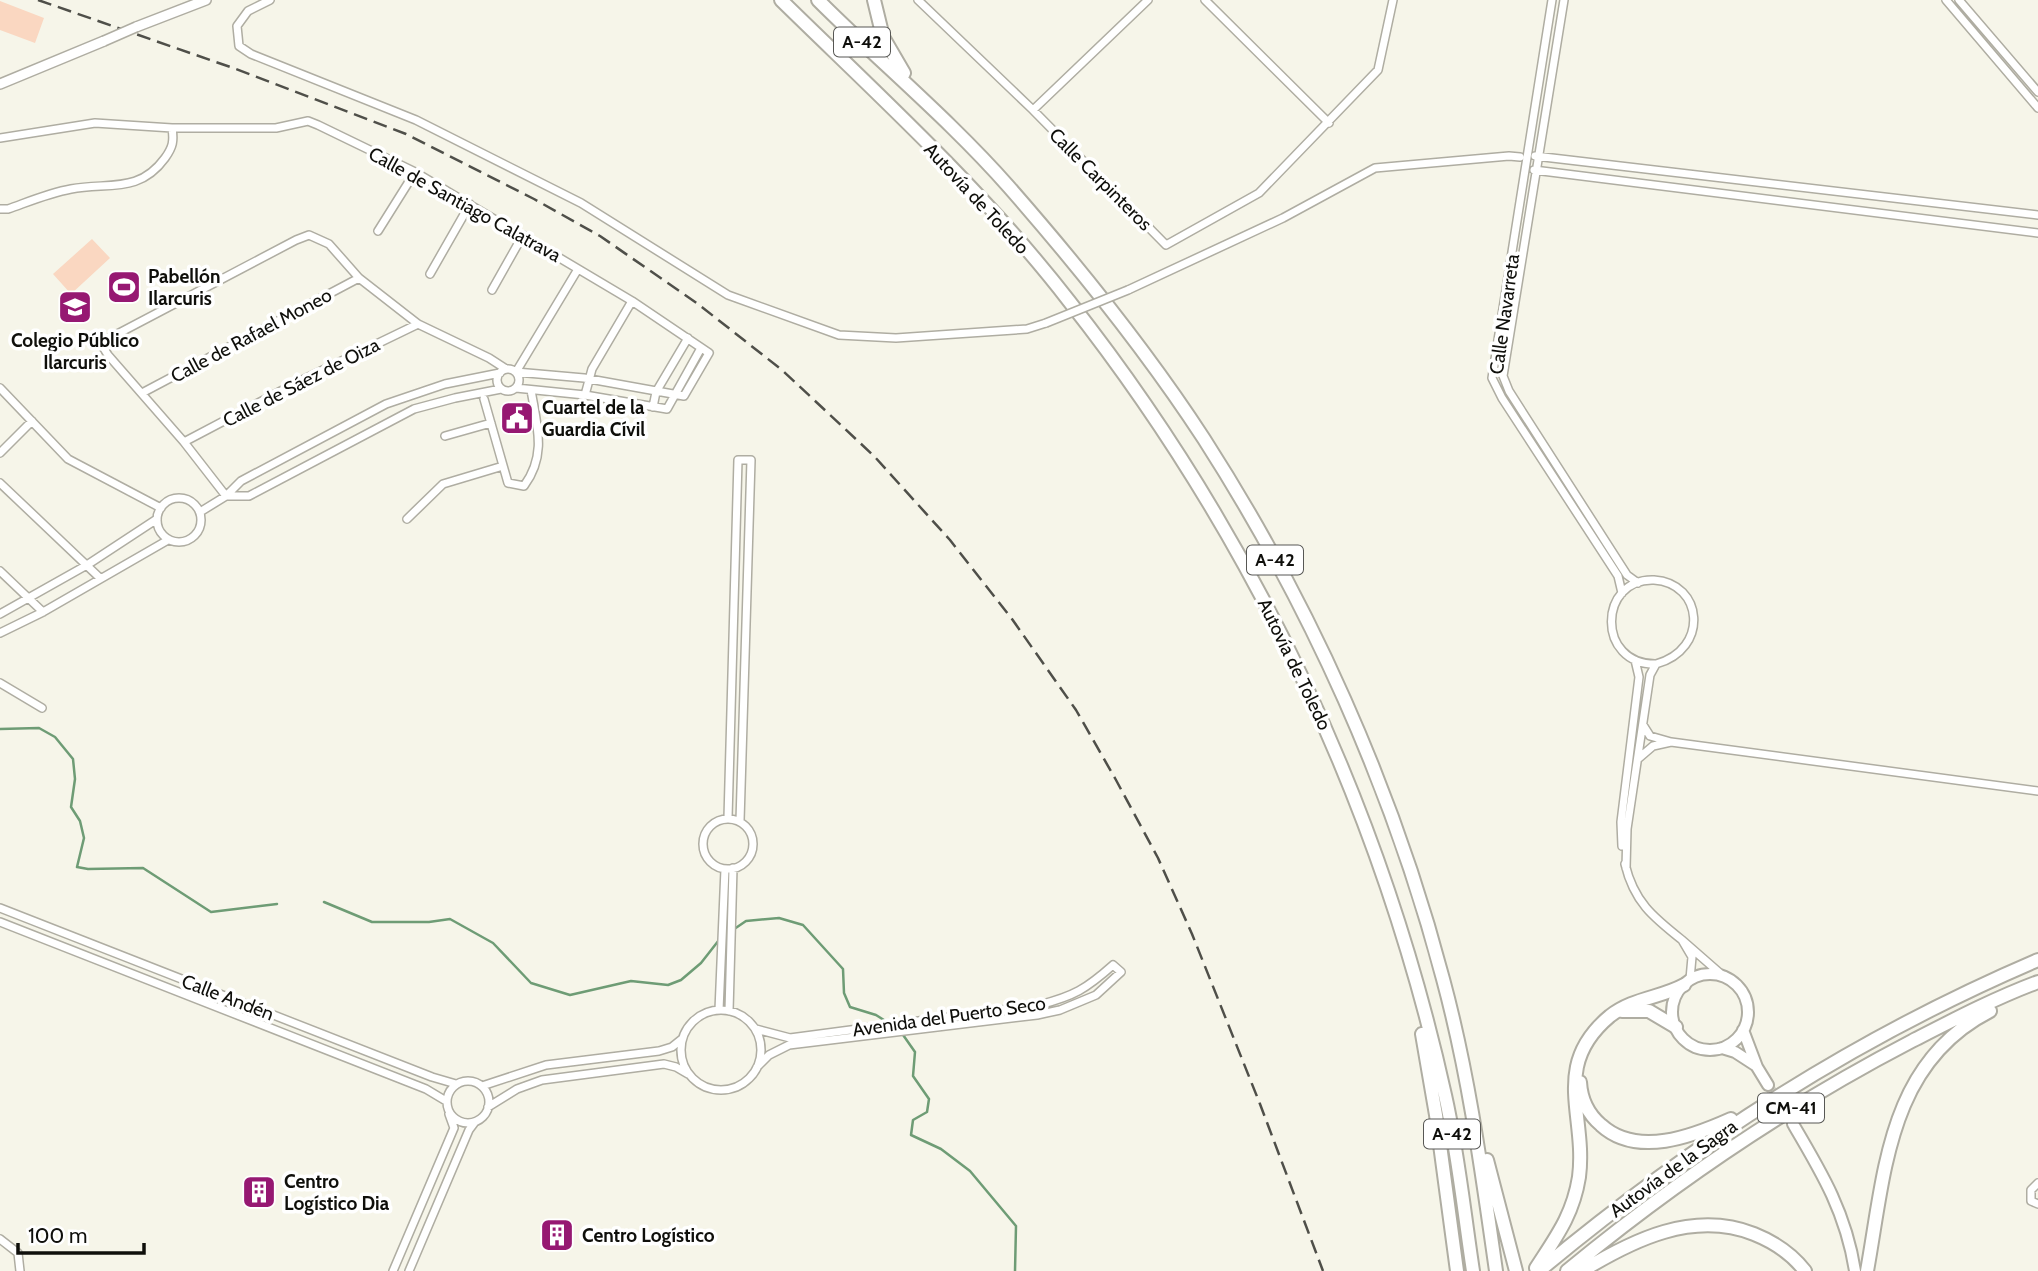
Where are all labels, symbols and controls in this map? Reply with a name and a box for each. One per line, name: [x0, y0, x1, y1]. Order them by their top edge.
road number: A-42: [834, 28, 890, 56]
street label: Calle Carpinteros: [1045, 123, 1157, 236]
street label: Autovía de Toledo: [919, 138, 1034, 259]
street label: Calle de Santiago Calatrava: [365, 142, 565, 267]
street label: Calle Navarreta: [1485, 253, 1524, 376]
place label: Pabellón Ilarcuris: [148, 265, 220, 310]
sports icon: Pabellón Ilarcuris: [105, 268, 143, 306]
street label: Calle de Rafael Moneo: [167, 283, 336, 388]
school or university icon: Colegio Público Ilarcuris: [56, 288, 94, 326]
place label: Colegio Público Ilarcuris: [11, 329, 139, 374]
street label: Calle de Sáez de Oiza: [219, 333, 383, 432]
place label: Cuartel de la Guardia Cívil: [542, 396, 645, 441]
public building icon: Cuartel de la Guardia Cívil: [498, 399, 536, 437]
road number: A-42: [1247, 546, 1303, 574]
street label: Autovía de Toledo: [1253, 595, 1336, 734]
street label: Calle Andén: [178, 969, 277, 1026]
street label: Avenida del Puerto Seco: [851, 992, 1047, 1041]
road number: CM-41: [1758, 1093, 1824, 1122]
street label: Autovía de la Sagra: [1605, 1114, 1742, 1222]
road number: A-42: [1424, 1120, 1480, 1148]
place label: Centro Logístico Dia: [284, 1170, 390, 1215]
building icon: Centro Logístico Dia: [240, 1173, 278, 1211]
scale bar: [18, 1212, 144, 1256]
building icon: Centro Logístico: [538, 1216, 576, 1254]
text: 100 m: [28, 1223, 87, 1248]
place label: Centro Logístico: [582, 1224, 715, 1247]

